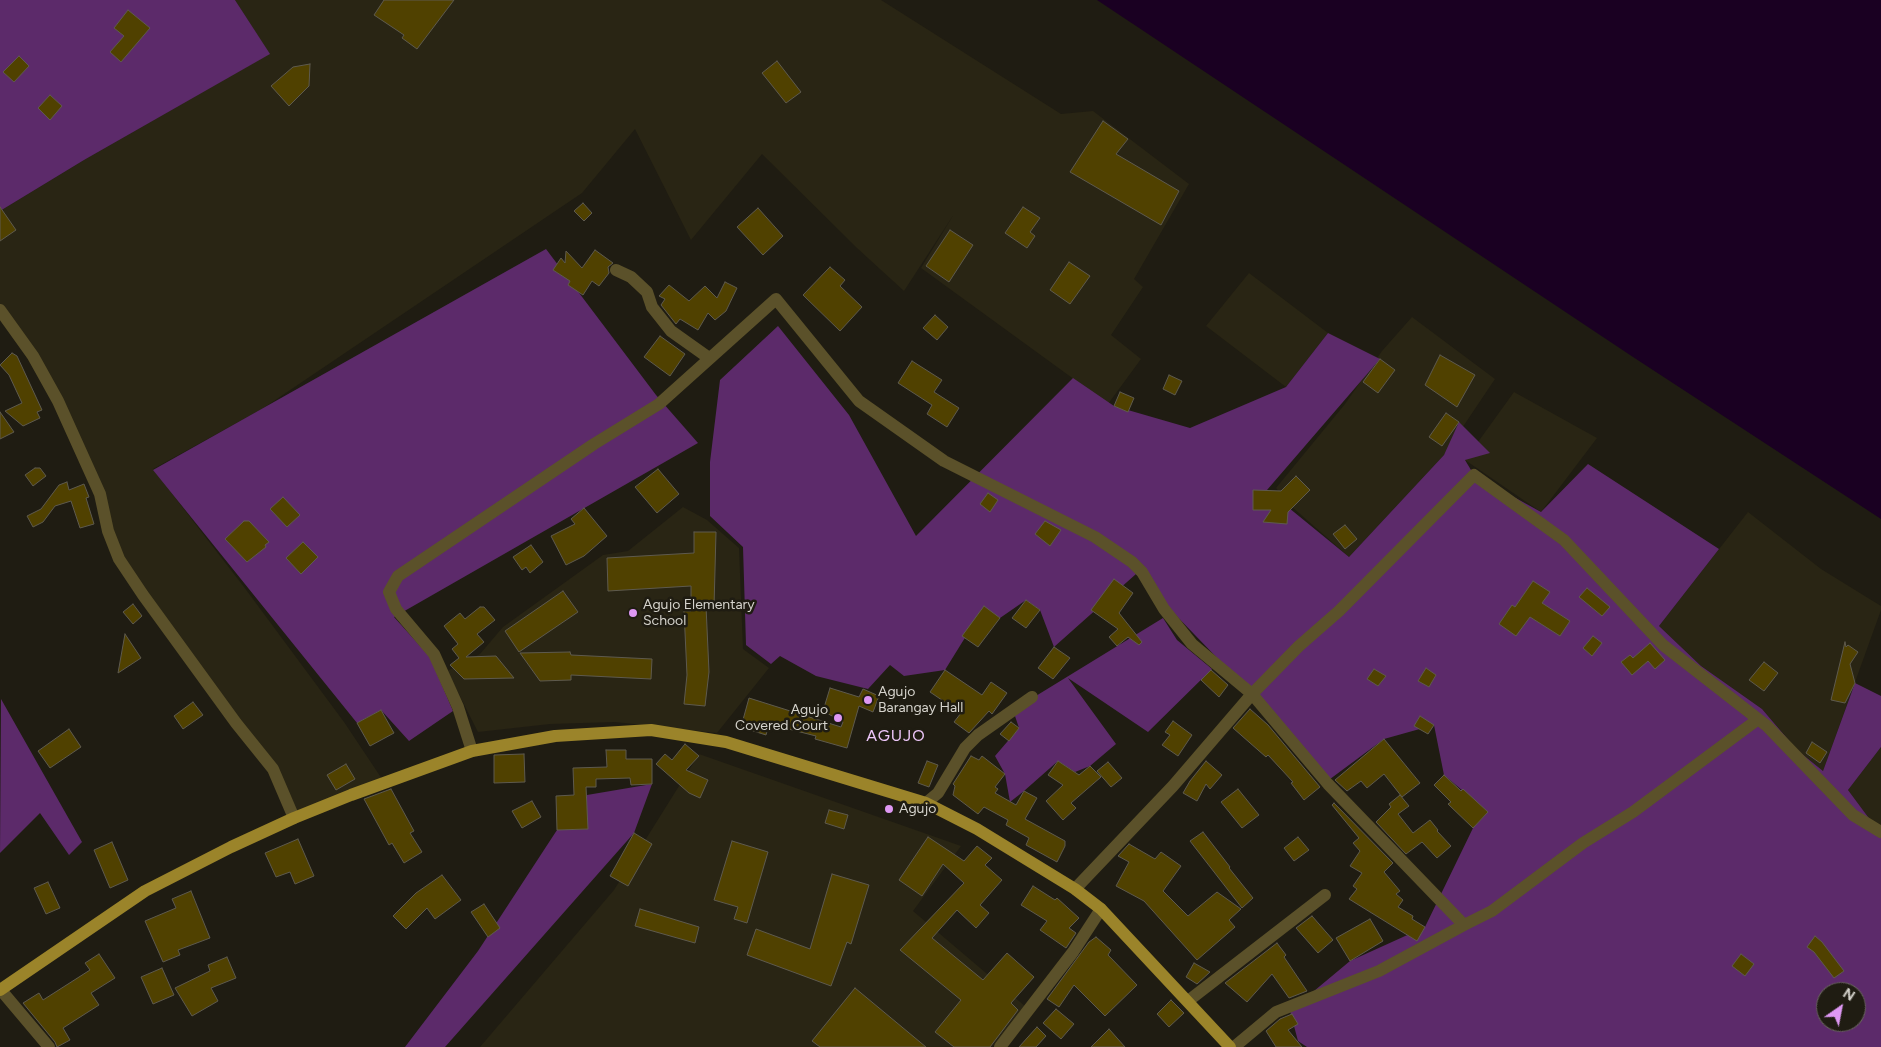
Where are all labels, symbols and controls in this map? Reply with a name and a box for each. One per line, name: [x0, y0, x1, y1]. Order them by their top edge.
place label: Agujo Elementary School: [643, 597, 755, 630]
marker: Agujo Elementary School: [627, 607, 639, 619]
place label: Agujo Barangay Hall: [878, 684, 963, 716]
marker: Agujo Barangay Hall: [862, 694, 874, 706]
place label: Agujo Covered Court: [735, 702, 828, 734]
marker: Agujo Covered Court: [832, 712, 844, 724]
district label: AGUJO: [866, 726, 926, 746]
place label: Agujo: [899, 801, 936, 817]
marker: Agujo: [883, 803, 895, 815]
north arrow: [1816, 982, 1866, 1032]
text: N: [1840, 985, 1858, 1005]

